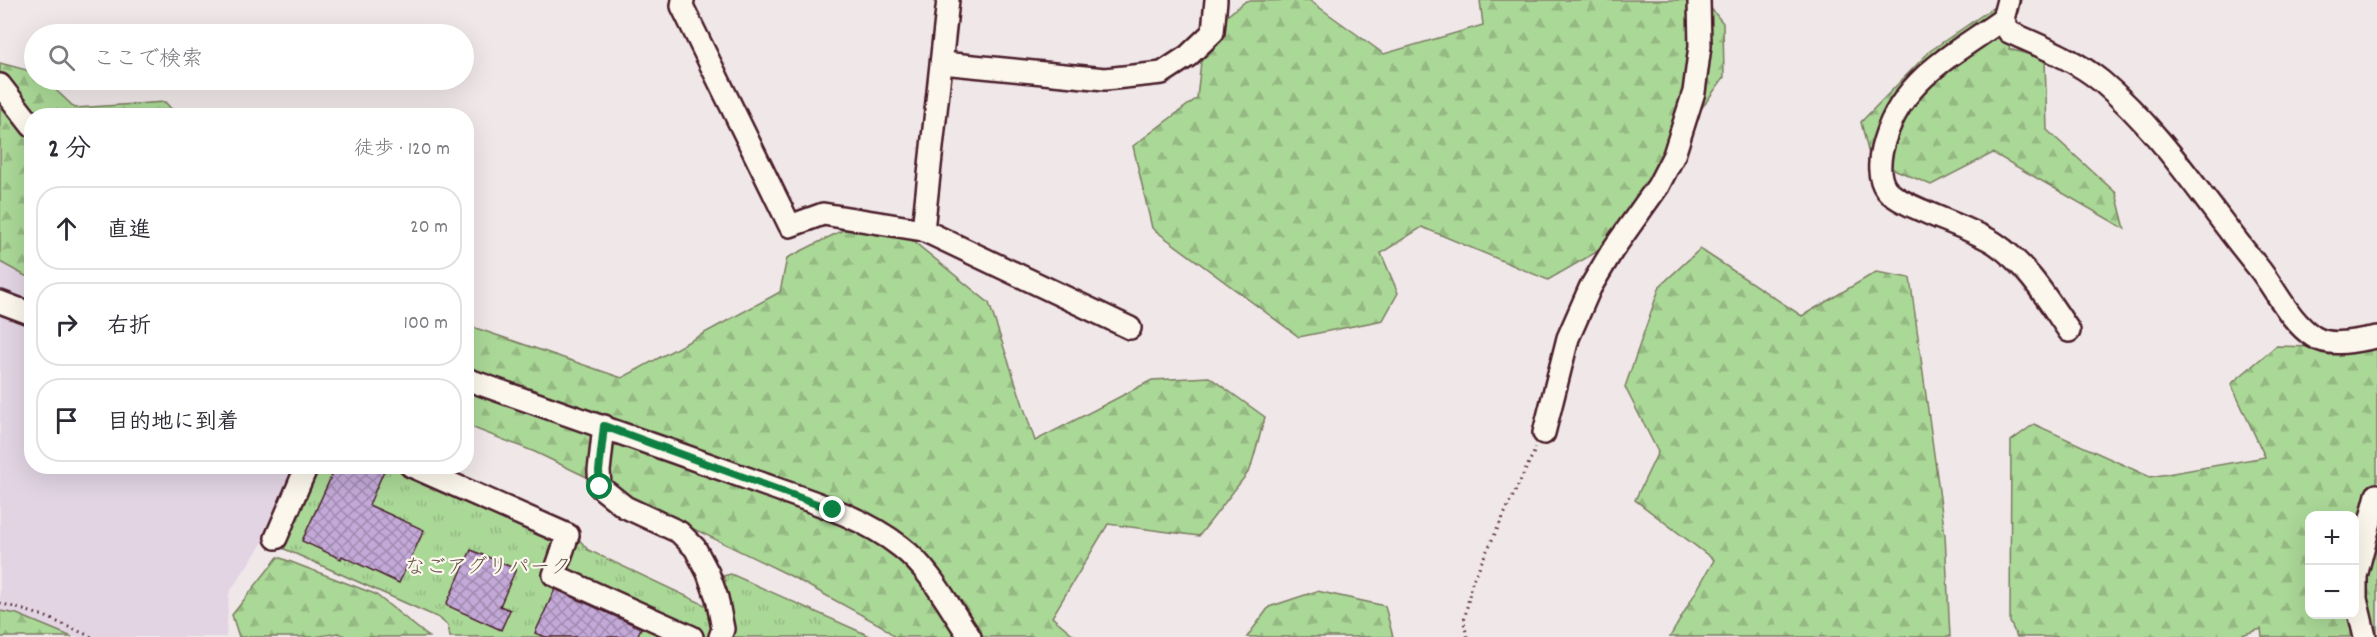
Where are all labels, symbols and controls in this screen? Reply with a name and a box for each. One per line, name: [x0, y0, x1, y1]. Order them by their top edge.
search box: [24, 24, 474, 90]
icon: search: [45, 41, 78, 74]
text: ここで検索: [93, 45, 203, 76]
text: 2 分: [48, 132, 91, 169]
text: 徒歩 · 120 m: [354, 136, 450, 164]
icon: ahead: [50, 212, 83, 245]
text: 20 m: [410, 214, 448, 242]
text: 直進: [107, 216, 151, 247]
icon: right: [50, 308, 83, 341]
text: 100 m: [404, 310, 448, 338]
text: 右折: [107, 312, 151, 343]
icon: arrive: [50, 404, 83, 437]
text: 目的地に到着: [107, 408, 239, 439]
route start: [586, 473, 612, 499]
route end: [819, 496, 845, 522]
map controls: [2305, 511, 2359, 619]
button: +: [2305, 511, 2359, 565]
park label: なごアグリパーク: [404, 554, 572, 584]
button: −: [2305, 565, 2359, 619]

